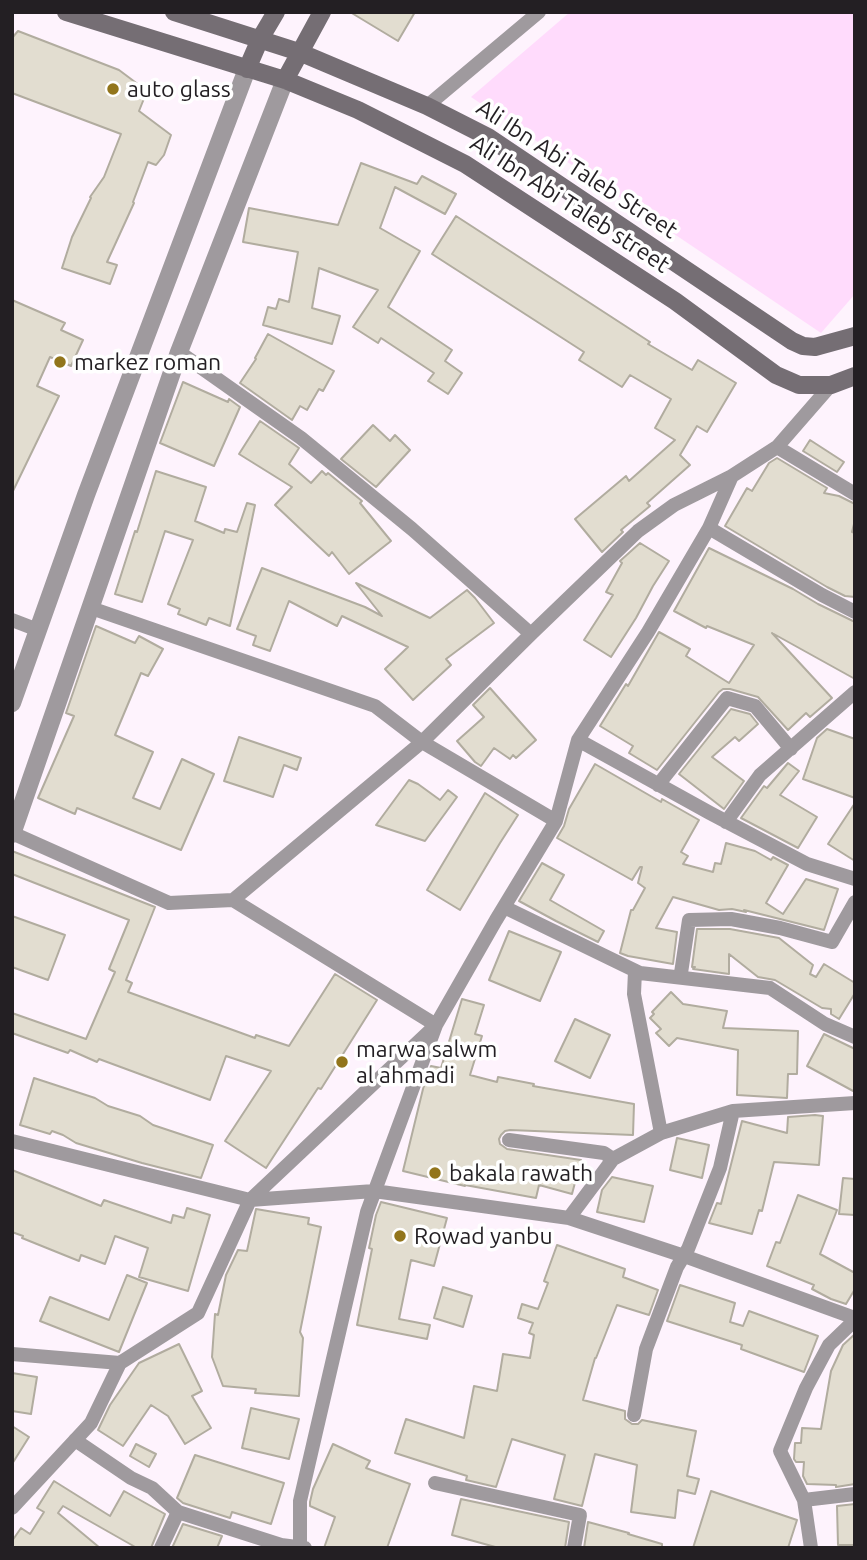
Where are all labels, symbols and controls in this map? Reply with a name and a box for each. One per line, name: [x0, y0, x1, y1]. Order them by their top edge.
place label: auto glass: [127, 75, 231, 103]
marker: auto glass: [105, 81, 121, 97]
street label: Ali Ibn Abi Taleb Street: [471, 94, 683, 244]
street label: Ali Ibn Abi Taleb street: [465, 129, 675, 279]
place label: markez roman: [74, 348, 221, 376]
marker: markez roman: [52, 354, 68, 370]
place label: marwa salwm al ahmadi: [356, 1035, 497, 1089]
marker: marwa salwm al ahmadi: [334, 1054, 350, 1070]
place label: bakala rawath: [449, 1159, 593, 1187]
marker: bakala rawath: [427, 1165, 443, 1181]
place label: Rowad yanbu: [414, 1222, 553, 1250]
marker: Rowad yanbu: [392, 1228, 408, 1244]

